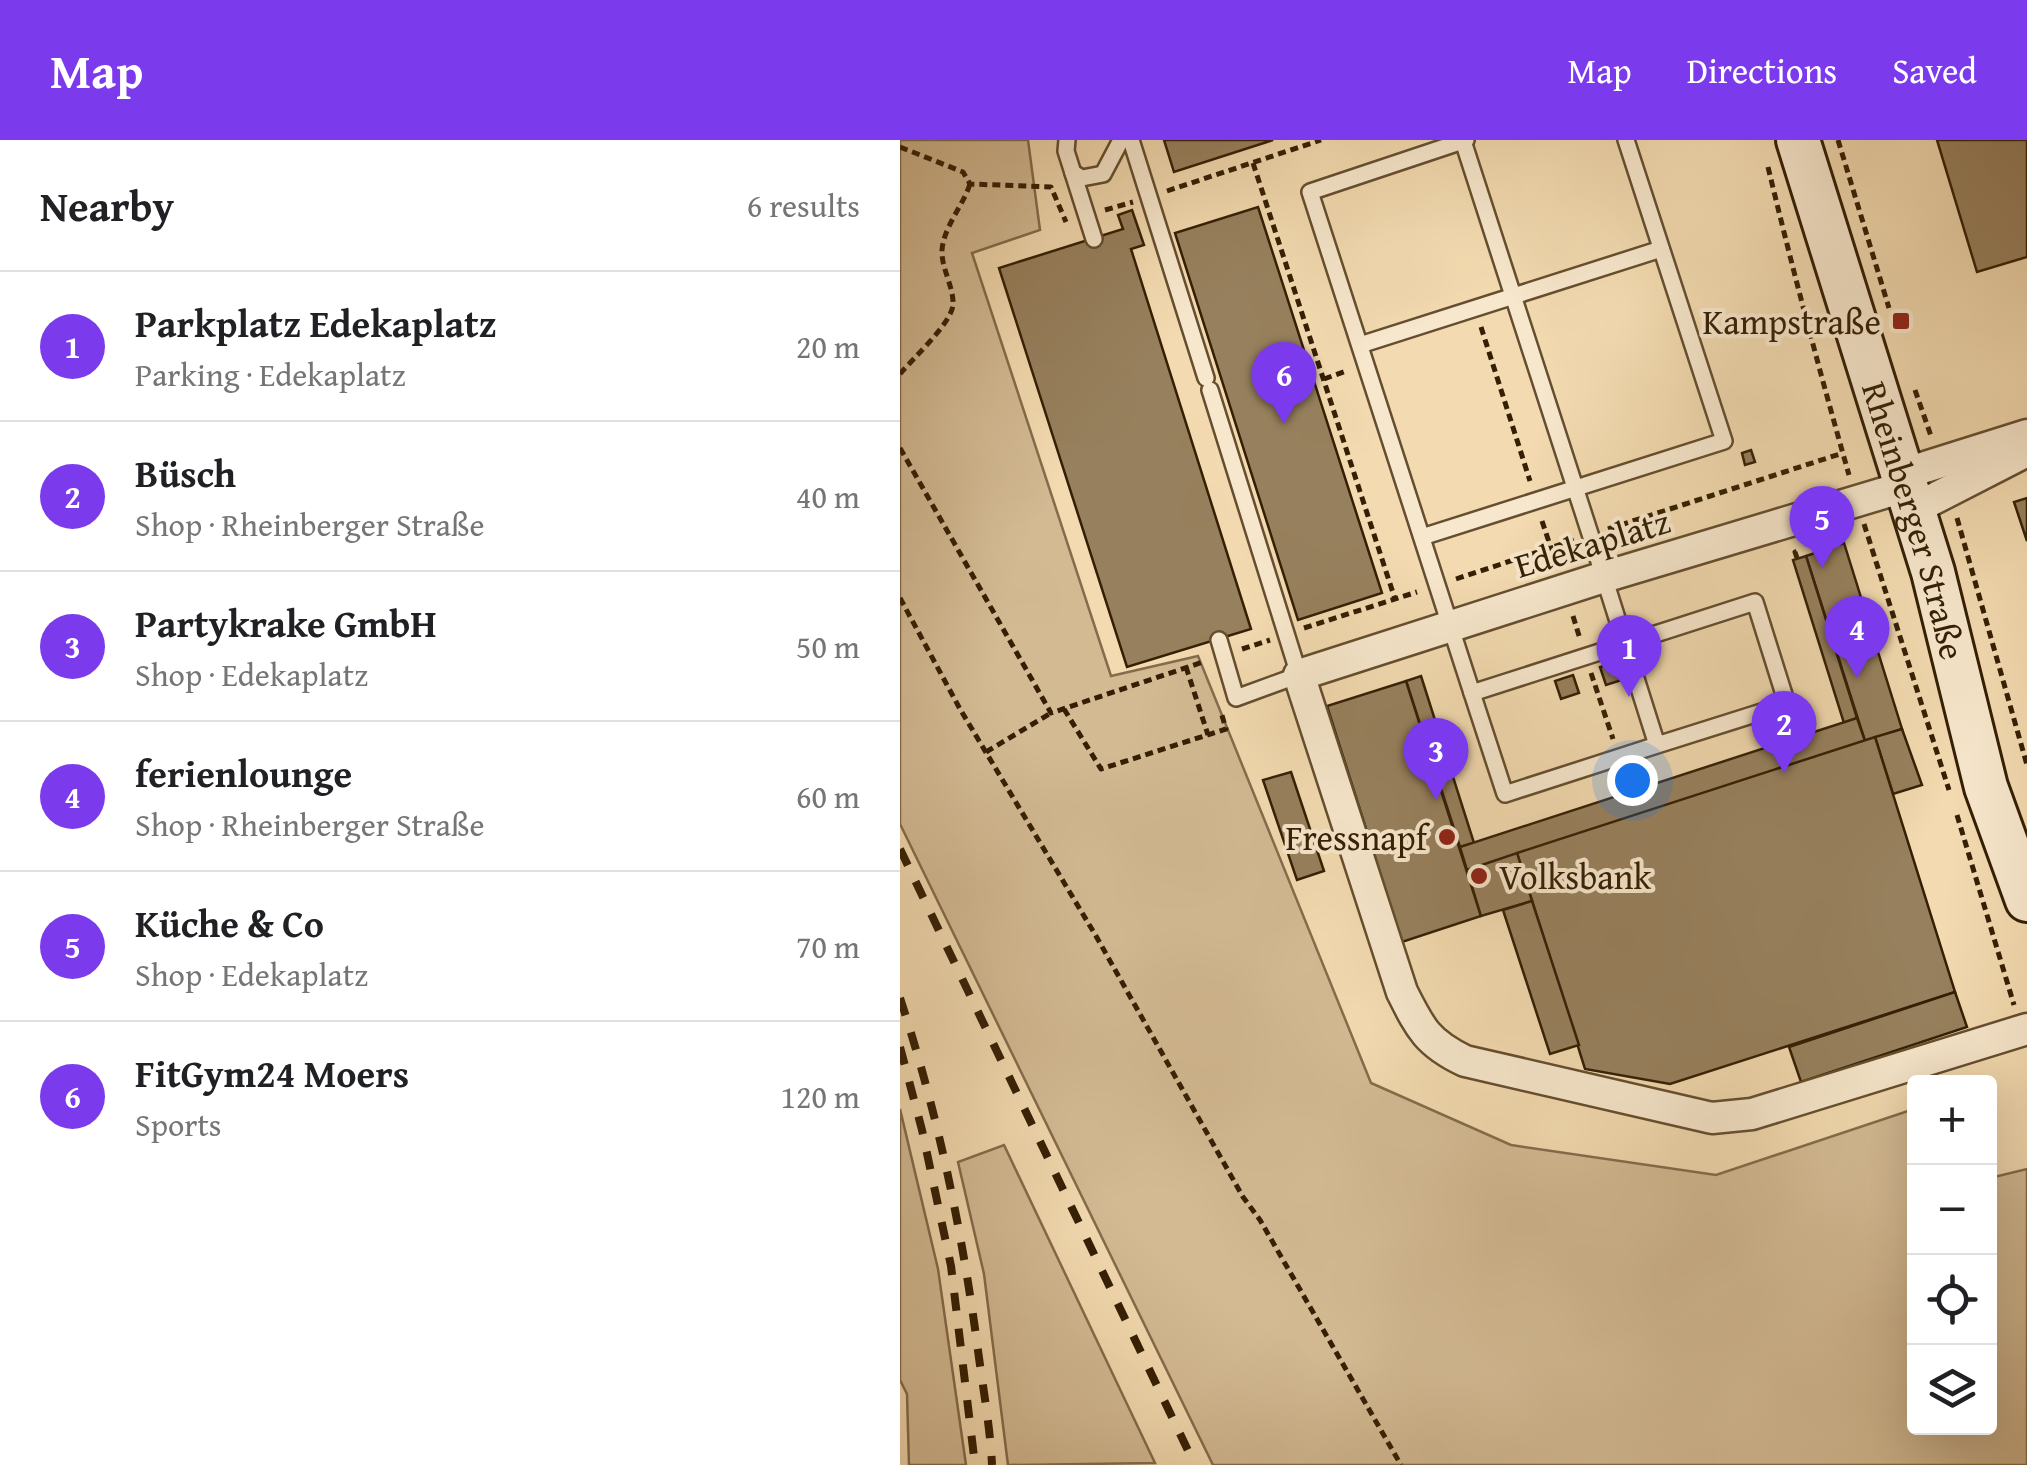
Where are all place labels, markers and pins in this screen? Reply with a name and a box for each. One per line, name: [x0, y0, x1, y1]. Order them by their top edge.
place label: Kampstraße: [1702, 296, 1881, 347]
marker: Kampstraße: [1890, 310, 1912, 332]
pin: 6: [1252, 342, 1316, 424]
pin: 5: [1790, 486, 1854, 568]
pin: 4: [1824, 596, 1890, 678]
pin: 1: [1596, 614, 1662, 697]
pin: 2: [1752, 690, 1816, 773]
pin: 3: [1404, 718, 1468, 800]
place label: Fressnapf: [1286, 812, 1431, 863]
marker: Fressnapf: [1436, 826, 1458, 848]
place label: Volksbank: [1499, 851, 1652, 902]
marker: Volksbank: [1468, 865, 1490, 887]

